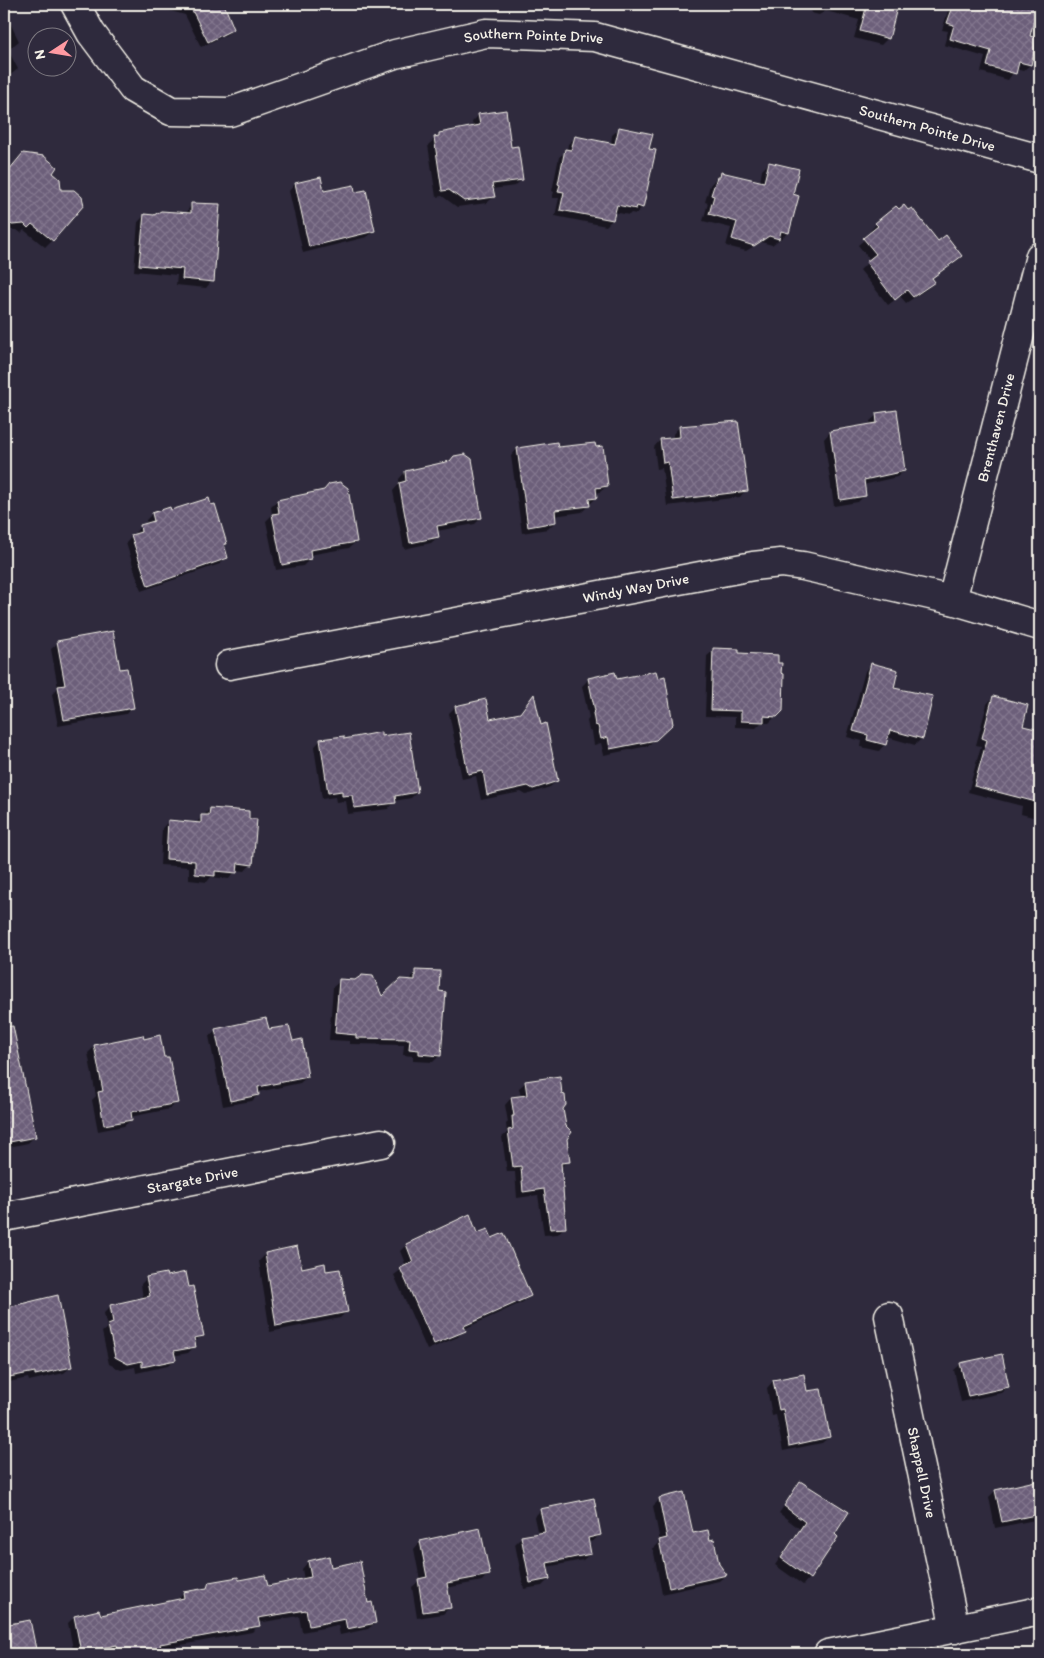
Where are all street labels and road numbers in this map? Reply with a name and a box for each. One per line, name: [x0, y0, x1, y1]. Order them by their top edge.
street label: Southern Pointe Drive: [462, 24, 606, 48]
street label: Southern Pointe Drive: [857, 101, 997, 155]
street label: Brenthaven Drive: [974, 371, 1019, 484]
street label: Windy Way Drive: [581, 569, 690, 607]
street label: Stargate Drive: [145, 1162, 239, 1198]
street label: Shappell Drive: [904, 1425, 940, 1520]

